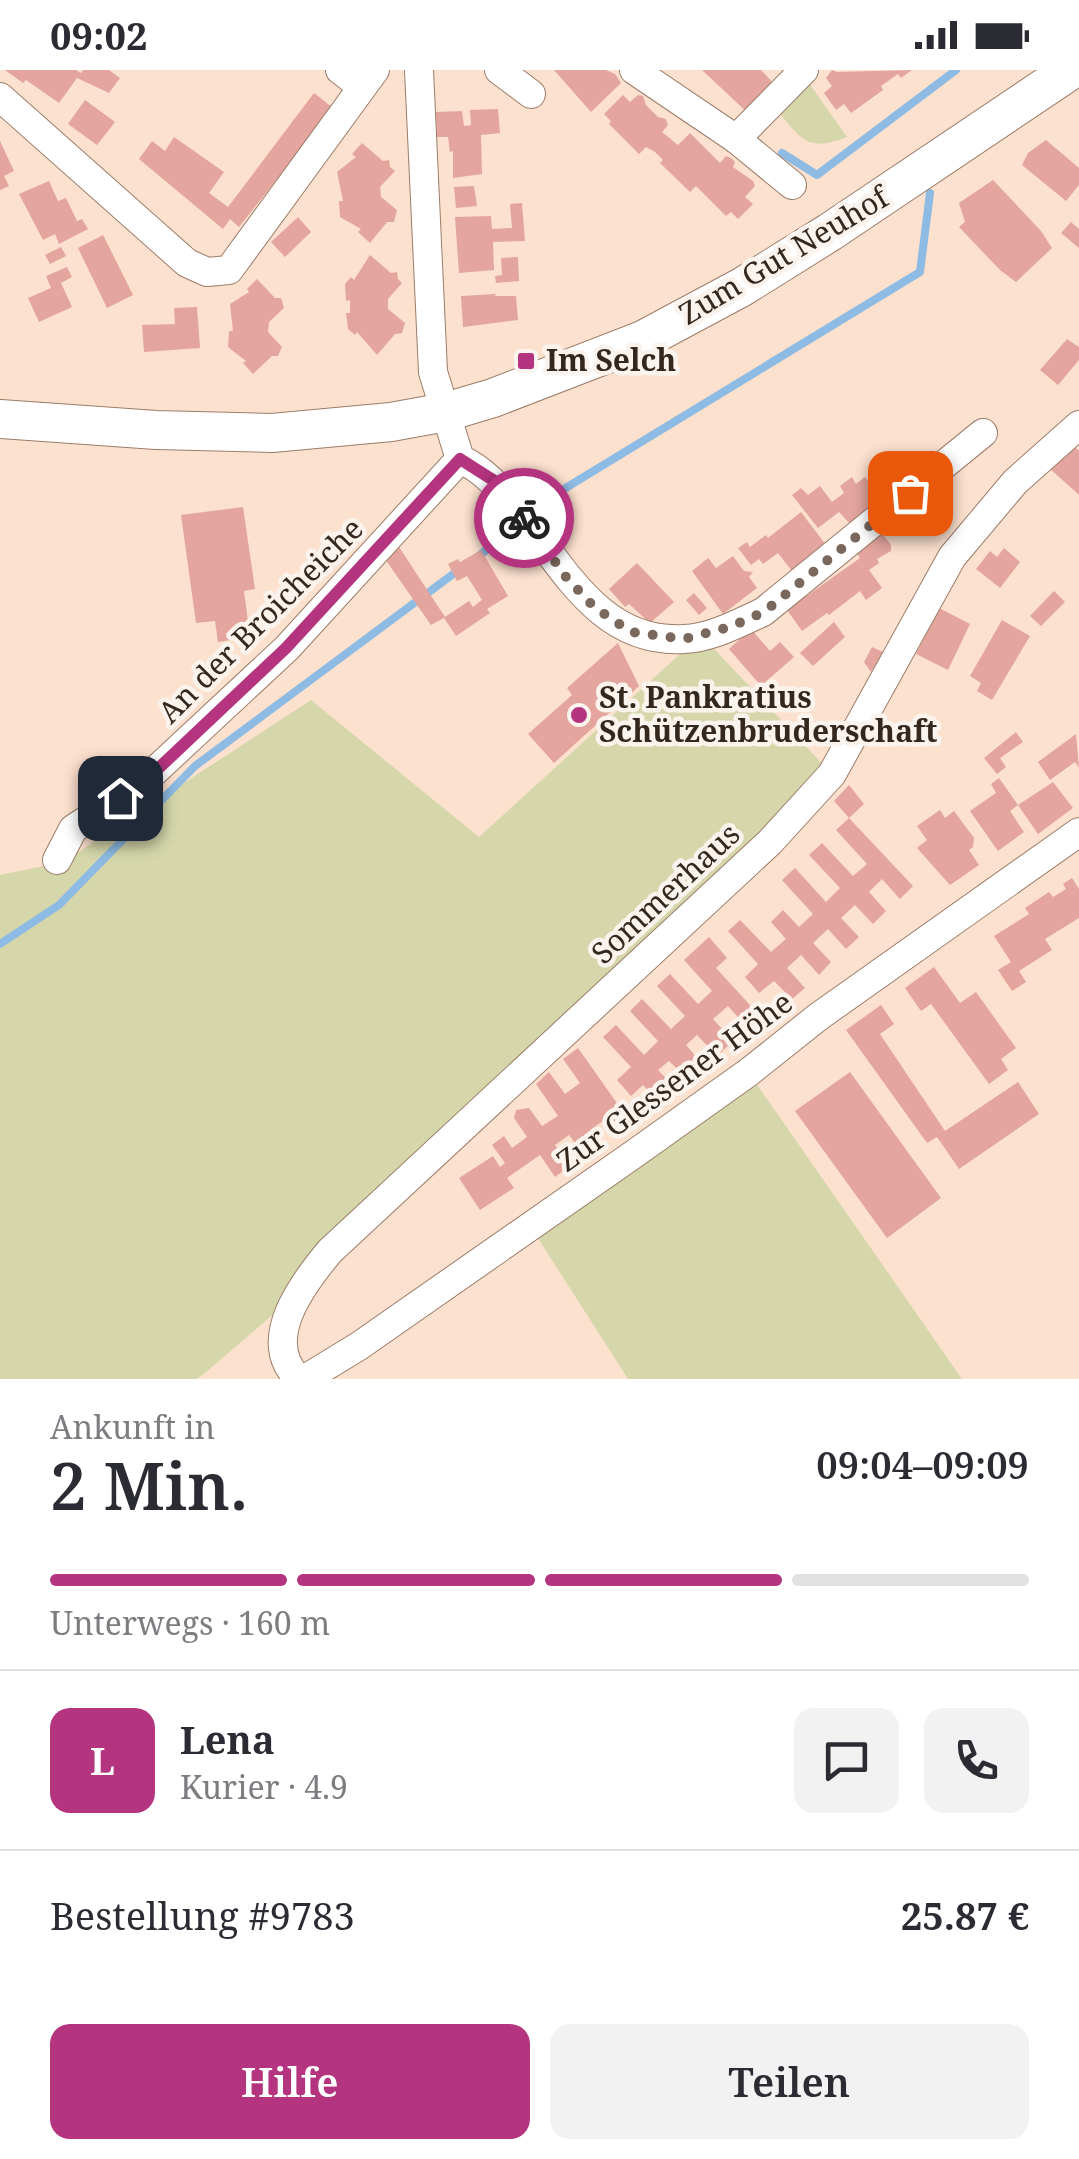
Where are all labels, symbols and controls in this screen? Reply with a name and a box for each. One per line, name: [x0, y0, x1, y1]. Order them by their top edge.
text: 09:02: [50, 9, 147, 61]
street label: Zum Gut Neuhof: [671, 175, 898, 333]
place label: Im Selch: [546, 339, 676, 380]
marker: Im Selch: [515, 350, 537, 372]
pin: [868, 451, 953, 536]
icon: bag: [883, 466, 938, 521]
courier: [474, 468, 574, 568]
icon: bike: [497, 491, 552, 546]
street label: An der Broicheiche: [148, 508, 372, 732]
place label: St. Pankratius Schützenbruderschaft: [599, 676, 938, 751]
marker: St. Pankratius Schützenbruderschaft: [568, 704, 590, 726]
pin: [78, 756, 163, 841]
icon: home: [93, 771, 148, 826]
street label: Sommerhaus: [582, 813, 748, 972]
street label: Zur Glessener Höhe: [548, 981, 800, 1180]
text: Ankunft in: [50, 1405, 215, 1448]
text: 09:04–09:09: [816, 1438, 1029, 1490]
text: 2 Min.: [50, 1441, 248, 1529]
text: Unterwegs · 160 m: [50, 1601, 330, 1644]
button: chat: [794, 1708, 899, 1813]
button: phone: [924, 1708, 1029, 1813]
text: Lena: [180, 1713, 275, 1765]
text: L: [90, 1734, 115, 1786]
text: Kurier · 4.9: [180, 1765, 348, 1808]
text: Bestellung #9783: [50, 1889, 355, 1941]
text: 25.87 €: [901, 1889, 1029, 1941]
button: Hilfe: [50, 2024, 530, 2139]
button: Teilen: [550, 2024, 1029, 2139]

